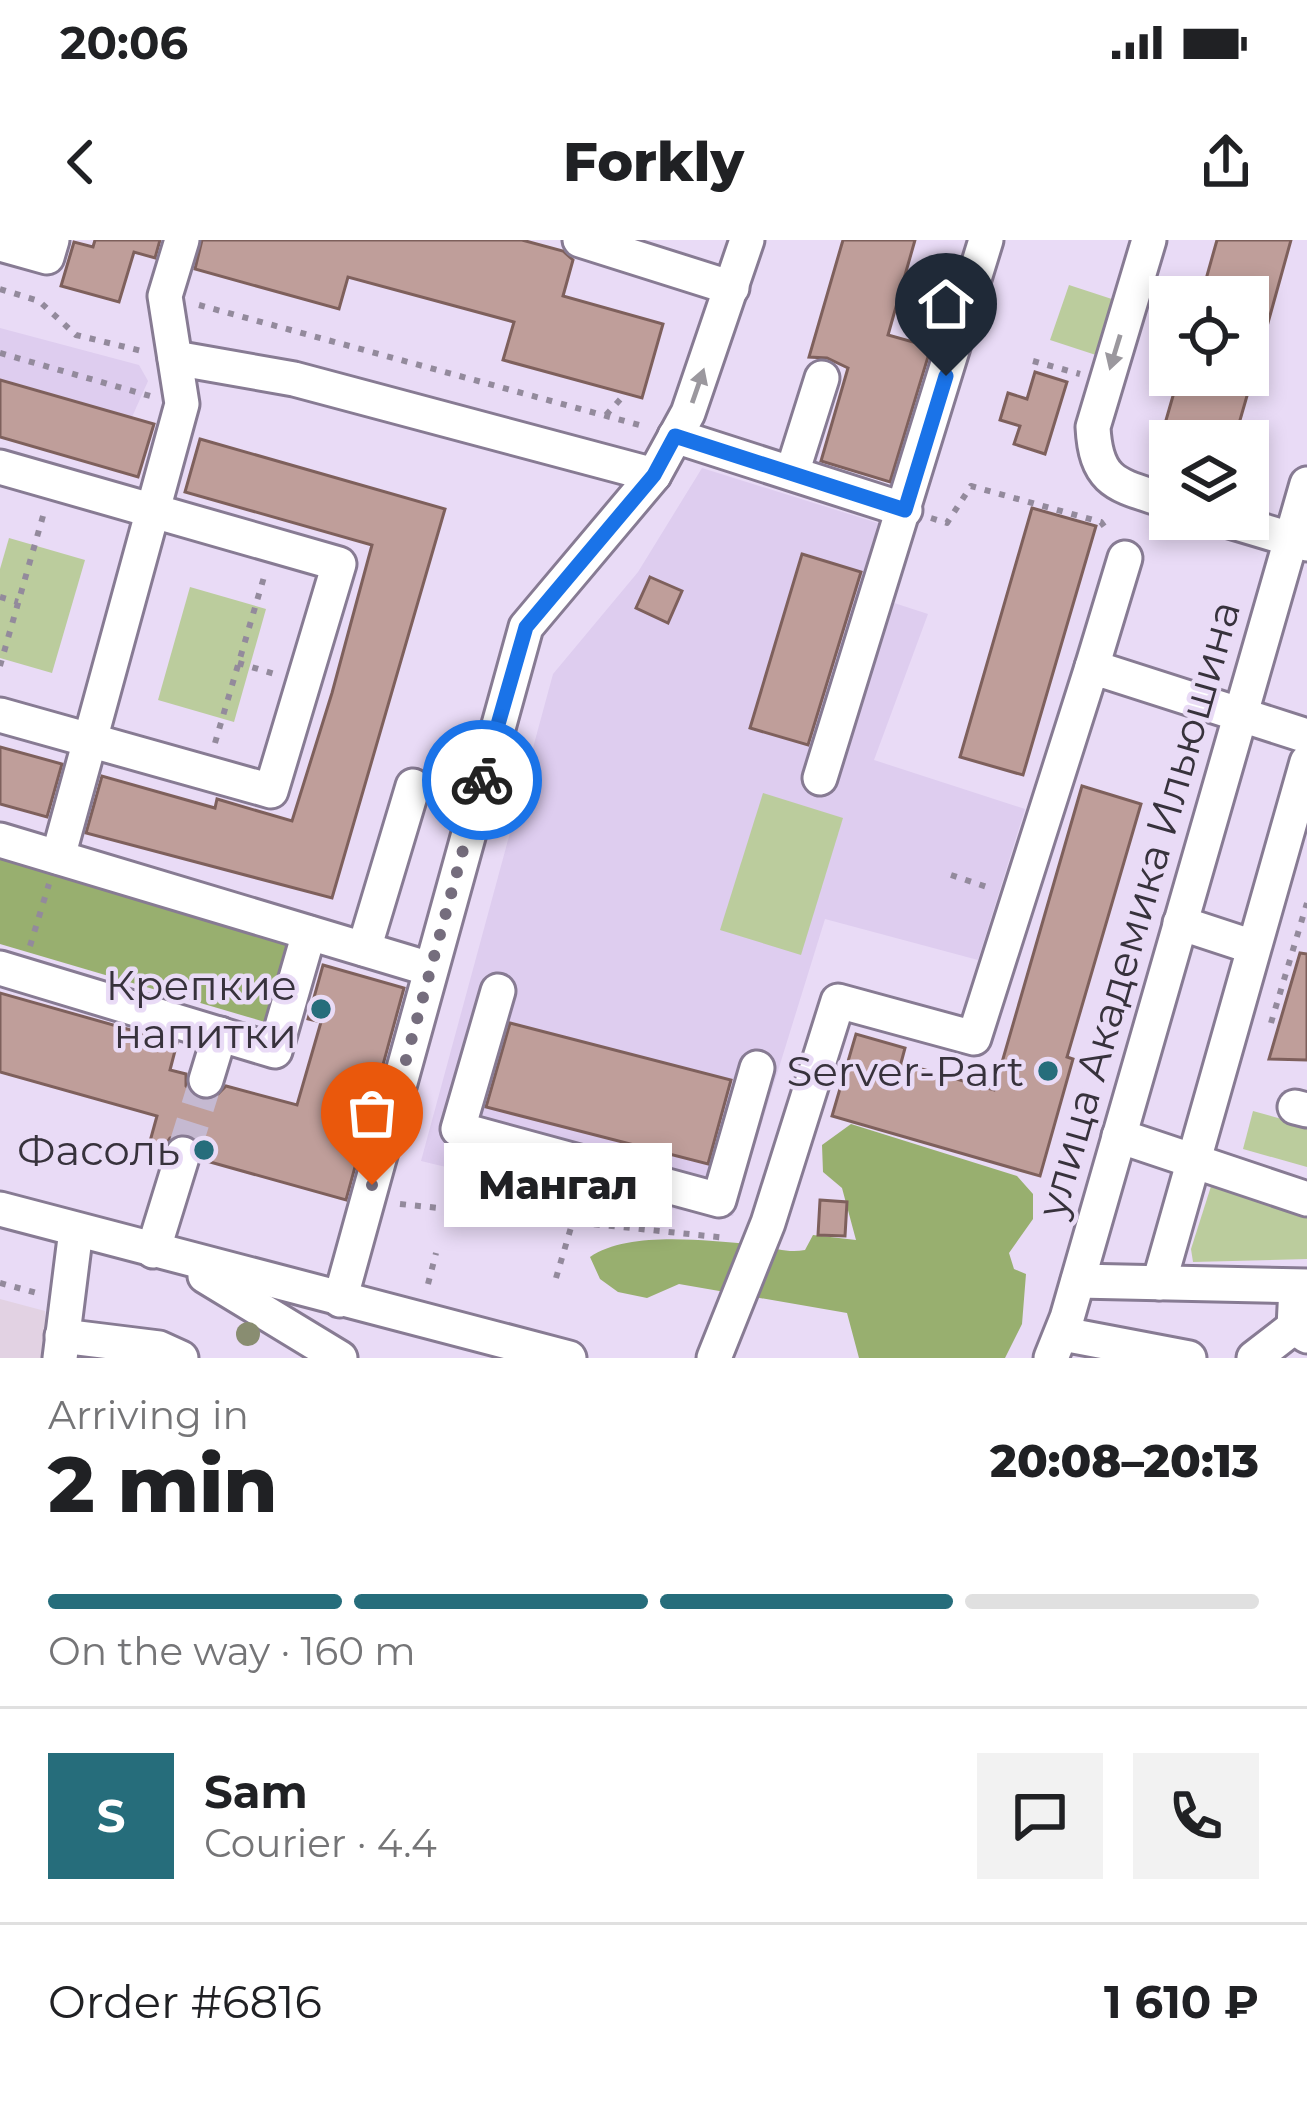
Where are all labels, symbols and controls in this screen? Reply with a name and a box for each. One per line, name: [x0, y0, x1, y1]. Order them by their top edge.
text: 20:06: [60, 15, 188, 70]
icon: back: [48, 129, 114, 195]
text: Forkly: [563, 129, 744, 195]
icon: share: [1193, 129, 1259, 195]
pin: [895, 253, 997, 376]
icon: home: [913, 271, 979, 337]
map controls: [1149, 276, 1269, 540]
button: locate: [1149, 276, 1269, 396]
one-way arrow: [1105, 334, 1123, 371]
one-way arrow: [690, 368, 708, 404]
button: layers: [1149, 420, 1269, 540]
street label: улица Академика Ильюшина: [1025, 595, 1251, 1224]
courier: [422, 720, 542, 840]
icon: bike: [449, 747, 515, 813]
place label: Крепкие напитки: [106, 959, 297, 1059]
marker: Крепкие напитки: [308, 996, 334, 1022]
place label: Server-Part: [787, 1045, 1024, 1097]
marker: Server-Part: [1035, 1058, 1061, 1084]
pin: [321, 1062, 423, 1185]
icon: bag: [339, 1080, 405, 1146]
place label: Фасоль: [17, 1124, 180, 1176]
marker: Фасоль: [191, 1137, 217, 1163]
callout: Мангал: [444, 1143, 672, 1227]
text: Мангал: [478, 1161, 638, 1209]
text: Arriving in: [48, 1391, 249, 1439]
text: 20:08–20:13: [990, 1433, 1259, 1488]
text: 2 min: [48, 1436, 278, 1532]
text: On the way · 160 m: [48, 1627, 416, 1675]
button: chat: [977, 1753, 1103, 1879]
button: phone: [1133, 1753, 1259, 1879]
text: Sam: [204, 1764, 308, 1819]
text: S: [97, 1788, 125, 1843]
text: Courier · 4.4: [204, 1819, 437, 1867]
text: Order #6816: [48, 1974, 322, 2029]
text: 1 610 ₽: [1104, 1974, 1259, 2029]

